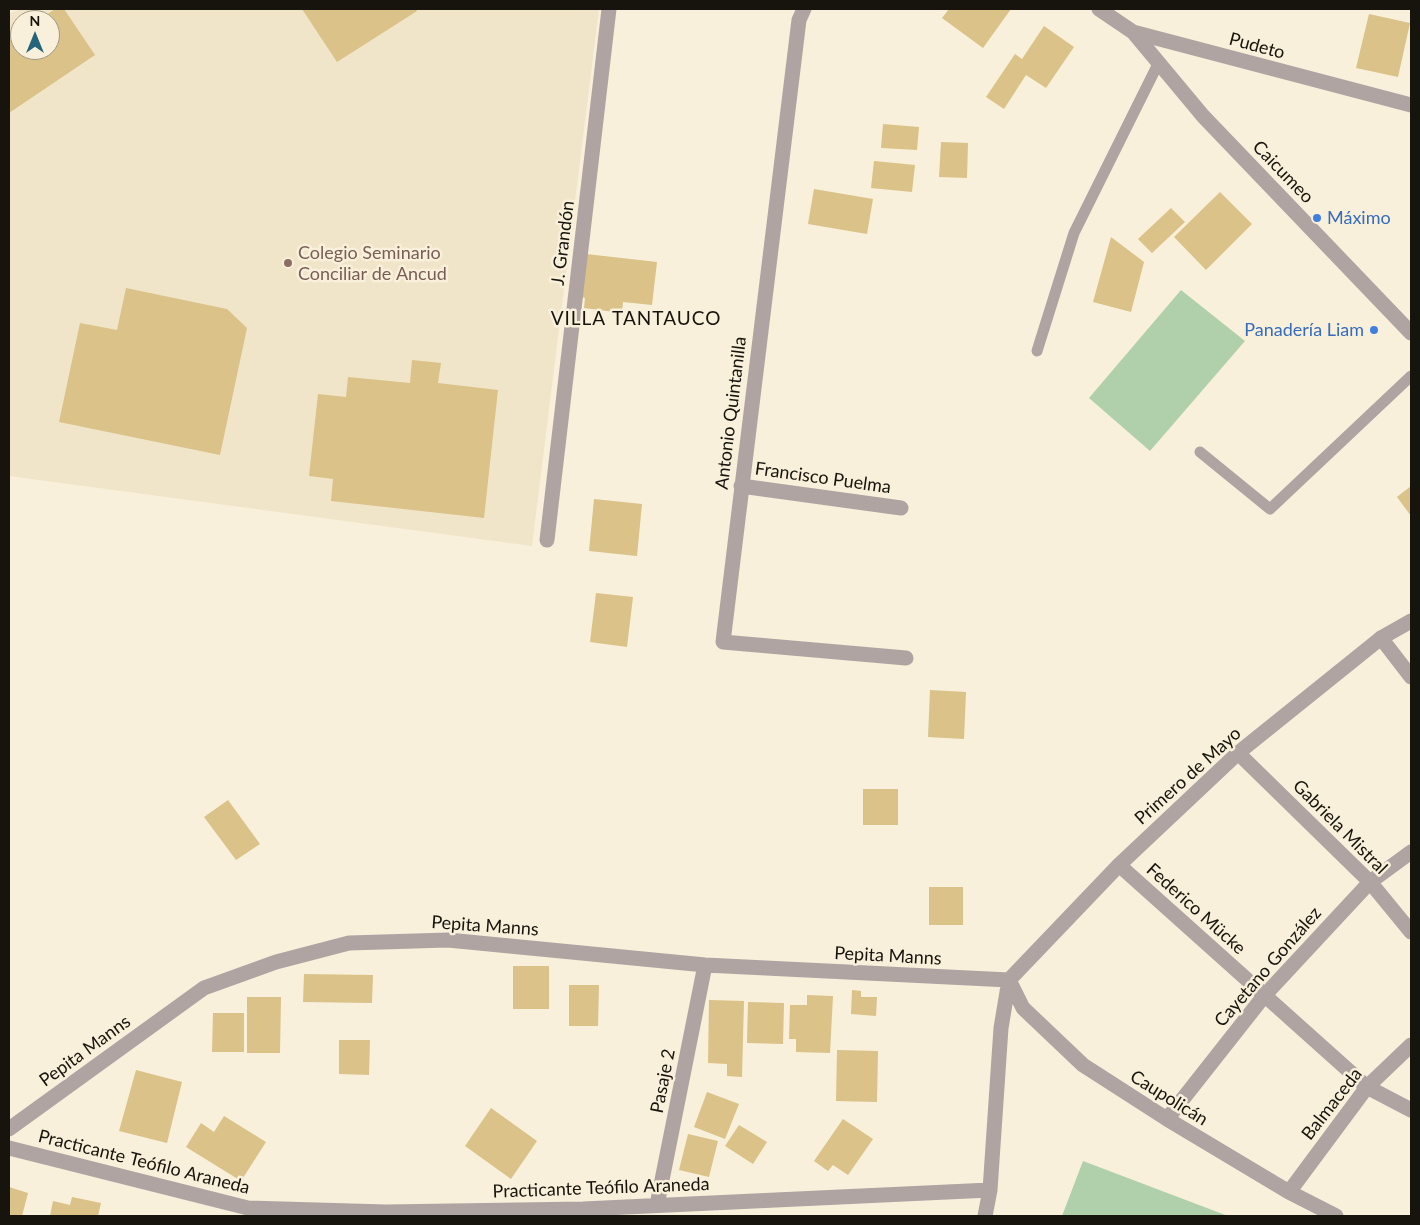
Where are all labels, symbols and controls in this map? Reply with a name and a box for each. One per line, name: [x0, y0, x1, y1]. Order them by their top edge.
north arrow: [10, 10, 60, 60]
text: N: [30, 12, 40, 29]
street label: Pudeto: [1227, 28, 1287, 64]
street label: Caicumeo: [1248, 136, 1318, 208]
street label: J. Grandón: [547, 199, 579, 287]
place label: Máximo: [1327, 207, 1391, 229]
marker: Máximo: [1311, 212, 1323, 224]
place label: Colegio Seminario Conciliar de Ancud: [298, 242, 447, 284]
marker: Colegio Seminario Conciliar de Ancud: [282, 257, 294, 269]
district label: VILLA TANTAUCO: [549, 308, 723, 330]
place label: Panadería Liam: [1244, 319, 1364, 341]
marker: Panadería Liam: [1368, 324, 1380, 336]
street label: Antonio Quintanilla: [711, 335, 751, 491]
street label: Francisco Puelma: [754, 458, 892, 498]
street label: Primero de Mayo: [1130, 723, 1246, 829]
street label: Gabriela Mistral: [1288, 775, 1392, 879]
street label: Federico Mücke: [1142, 859, 1250, 959]
street label: Cayetano González: [1210, 903, 1326, 1031]
street label: Pepita Manns: [431, 911, 539, 941]
street label: Pepita Manns: [834, 942, 942, 970]
street label: Pepita Manns: [35, 1011, 135, 1091]
street label: Pasaje 2: [646, 1047, 680, 1115]
street label: Balmaceda: [1297, 1064, 1367, 1144]
street label: Caupolicán: [1126, 1066, 1212, 1130]
street label: Practicante Teófilo Araneda: [36, 1125, 252, 1199]
street label: Practicante Teófilo Araneda: [492, 1173, 710, 1203]

